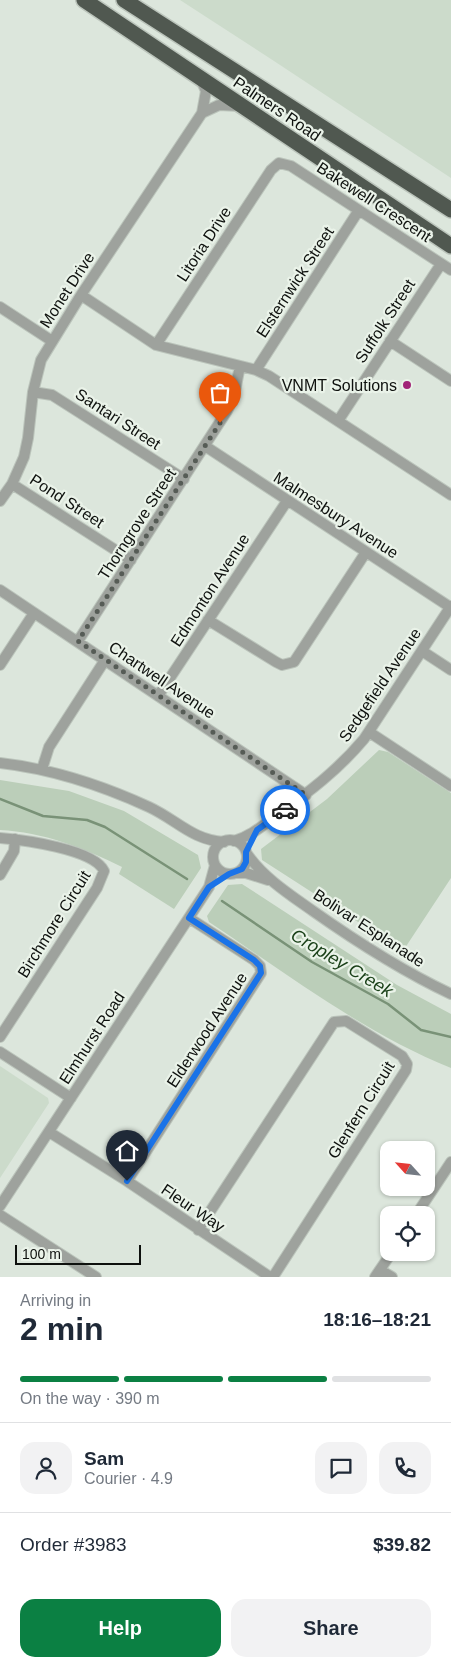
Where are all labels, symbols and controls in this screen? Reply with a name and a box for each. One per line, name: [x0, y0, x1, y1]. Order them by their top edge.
street label: Palmers Road: [230, 74, 324, 144]
street label: Bakewell Crescent: [314, 159, 435, 246]
street label: Litoria Drive: [174, 203, 234, 284]
street label: Elsternwick Street: [253, 223, 337, 340]
street label: Monet Drive: [36, 249, 98, 331]
street label: Suffolk Street: [352, 276, 419, 366]
pin: [199, 372, 241, 423]
place label: VNMT Solutions: [282, 377, 397, 394]
icon: bag: [206, 379, 234, 407]
marker: VNMT Solutions: [401, 379, 413, 391]
street label: Santari Street: [72, 385, 164, 453]
street label: Thorngrove Street: [95, 465, 180, 583]
street label: Malmesbury Avenue: [271, 468, 401, 562]
street label: Pond Street: [27, 471, 108, 531]
street label: Edmonton Avenue: [167, 531, 253, 649]
street label: Sedgefield Avenue: [336, 625, 424, 745]
street label: Chartwell Avenue: [106, 638, 218, 722]
courier: [260, 785, 310, 835]
icon: car: [271, 796, 299, 824]
street label: Birchmore Circuit: [14, 867, 94, 981]
street label: Bolivar Esplanade: [310, 886, 428, 970]
water label: Cropley Creek: [288, 925, 397, 1002]
street label: Elderwood Avenue: [164, 969, 250, 1090]
street label: Elmhurst Road: [56, 989, 128, 1087]
street label: Glenfern Circuit: [324, 1058, 398, 1162]
pin: [106, 1130, 148, 1181]
icon: home: [113, 1137, 141, 1165]
north arrow: [380, 1141, 435, 1196]
map controls: [380, 1141, 435, 1261]
street label: Fleur Way: [158, 1181, 228, 1235]
button: locate: [380, 1206, 435, 1261]
scale bar: [15, 1242, 141, 1265]
text: 100 m: [22, 1246, 61, 1262]
text: Arriving in: [20, 1292, 91, 1309]
text: 18:16–18:21: [323, 1309, 431, 1330]
text: 2 min: [20, 1311, 104, 1347]
text: On the way · 390 m: [20, 1390, 160, 1407]
button: person: [20, 1442, 72, 1494]
button: chat: [315, 1442, 367, 1494]
button: phone: [379, 1442, 431, 1494]
text: Sam: [84, 1448, 124, 1469]
text: Courier · 4.9: [84, 1470, 173, 1487]
text: Order #3983: [20, 1534, 127, 1555]
text: $39.82: [373, 1534, 431, 1555]
button: Help: [20, 1599, 221, 1657]
button: Share: [231, 1599, 431, 1657]

